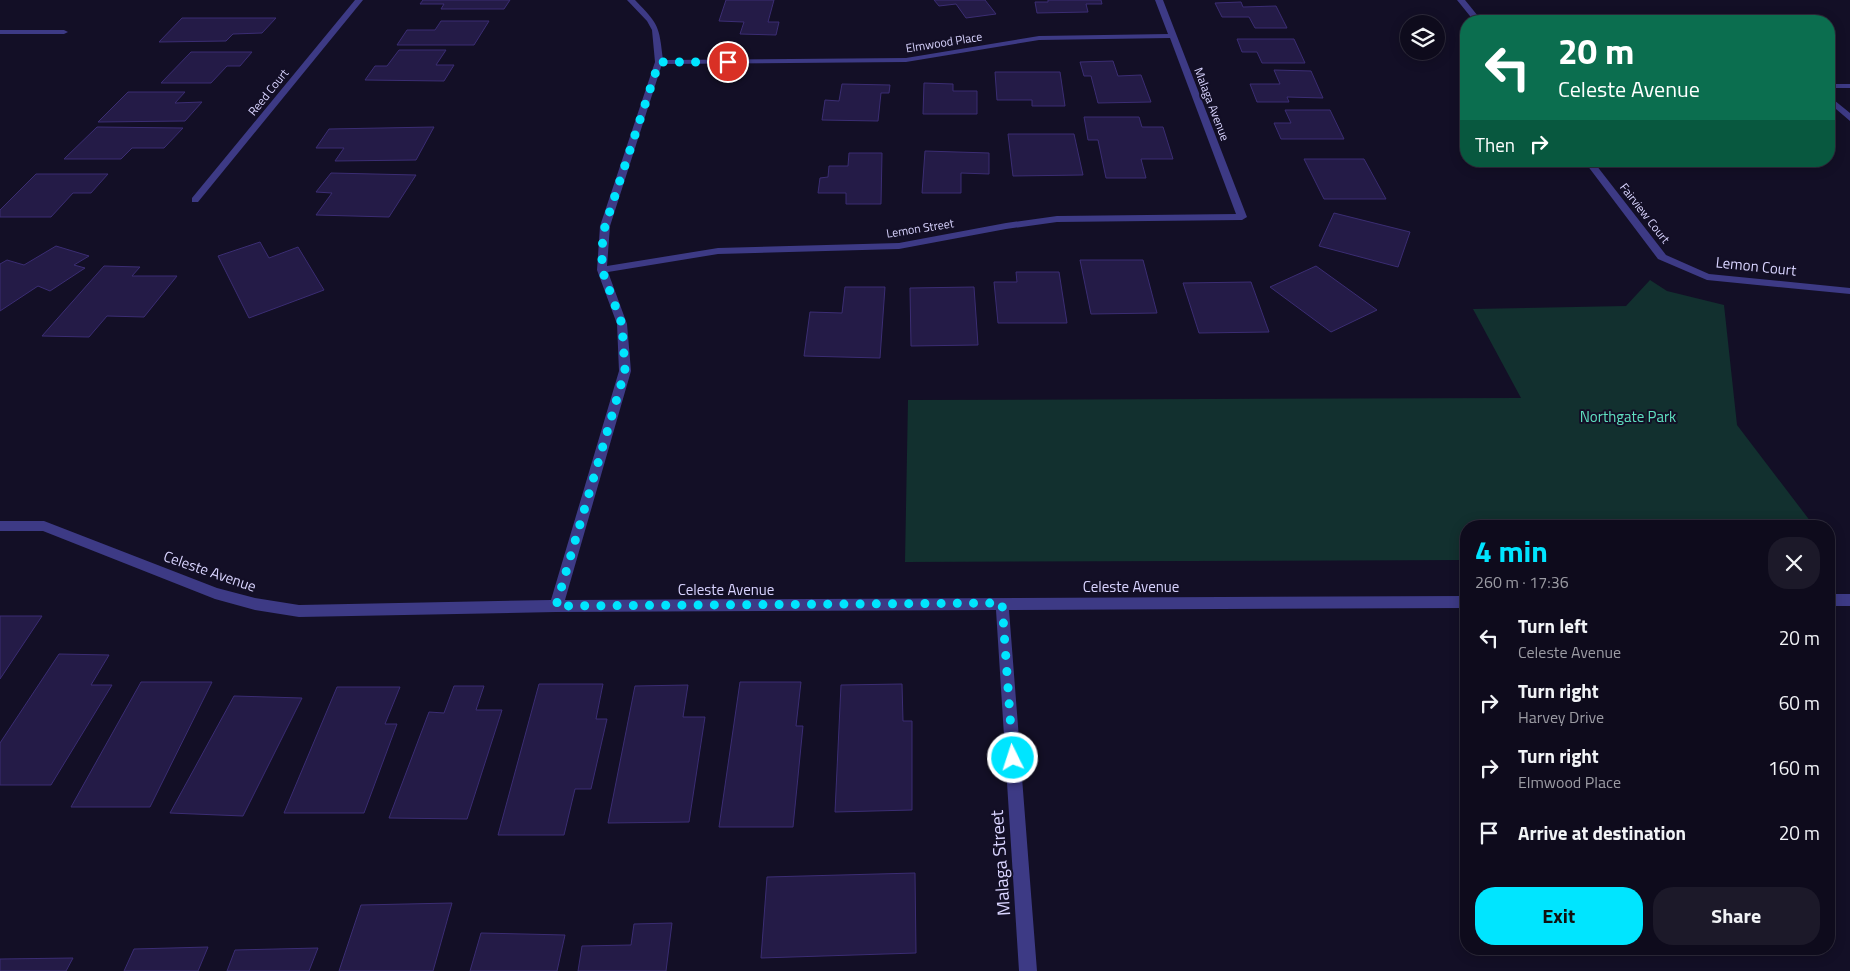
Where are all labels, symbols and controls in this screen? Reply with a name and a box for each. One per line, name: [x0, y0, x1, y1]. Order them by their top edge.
map controls: [1400, 15, 1445, 60]
button: layers: [1400, 15, 1445, 60]
text: 20 m: [1558, 24, 1634, 78]
street label: Elmwood Place: [904, 27, 984, 57]
icon: left: [1475, 35, 1540, 100]
pin: [707, 41, 749, 83]
icon: arrive: [714, 48, 742, 76]
street label: Reed Court: [243, 64, 293, 120]
street label: Malaga Avenue: [1189, 65, 1235, 143]
text: Celeste Avenue: [1558, 72, 1700, 106]
text: Then: [1475, 130, 1515, 159]
icon: right: [1525, 130, 1553, 158]
street label: Fairview Court: [1615, 179, 1675, 248]
street label: Lemon Street: [885, 213, 956, 243]
street label: Lemon Court: [1715, 250, 1798, 282]
park label: Northgate Park: [1580, 405, 1676, 428]
text: 4 min: [1475, 528, 1548, 574]
button: close: [1768, 537, 1820, 589]
street label: Celeste Avenue: [161, 544, 259, 598]
text: 260 m · 17:36: [1475, 570, 1569, 594]
street label: Celeste Avenue: [1083, 575, 1179, 598]
street label: Celeste Avenue: [678, 578, 774, 601]
text: Turn left: [1518, 611, 1588, 640]
text: 20 m: [1779, 623, 1820, 652]
icon: left: [1475, 624, 1503, 652]
text: Celeste Avenue: [1518, 640, 1621, 664]
text: Turn right: [1518, 676, 1599, 705]
text: 60 m: [1779, 688, 1820, 717]
icon: right: [1475, 689, 1503, 717]
text: Harvey Drive: [1518, 705, 1604, 729]
position arrow: [986, 731, 1038, 783]
text: Turn right: [1518, 741, 1599, 770]
text: 160 m: [1768, 753, 1820, 782]
icon: right: [1475, 754, 1503, 782]
text: Elmwood Place: [1518, 770, 1621, 794]
street label: Malaga Street: [983, 809, 1017, 917]
text: Arrive at destination: [1518, 818, 1686, 847]
text: 20 m: [1779, 818, 1820, 847]
icon: arrive: [1475, 819, 1503, 847]
button: Exit: [1475, 887, 1643, 945]
button: Share: [1653, 887, 1820, 945]

